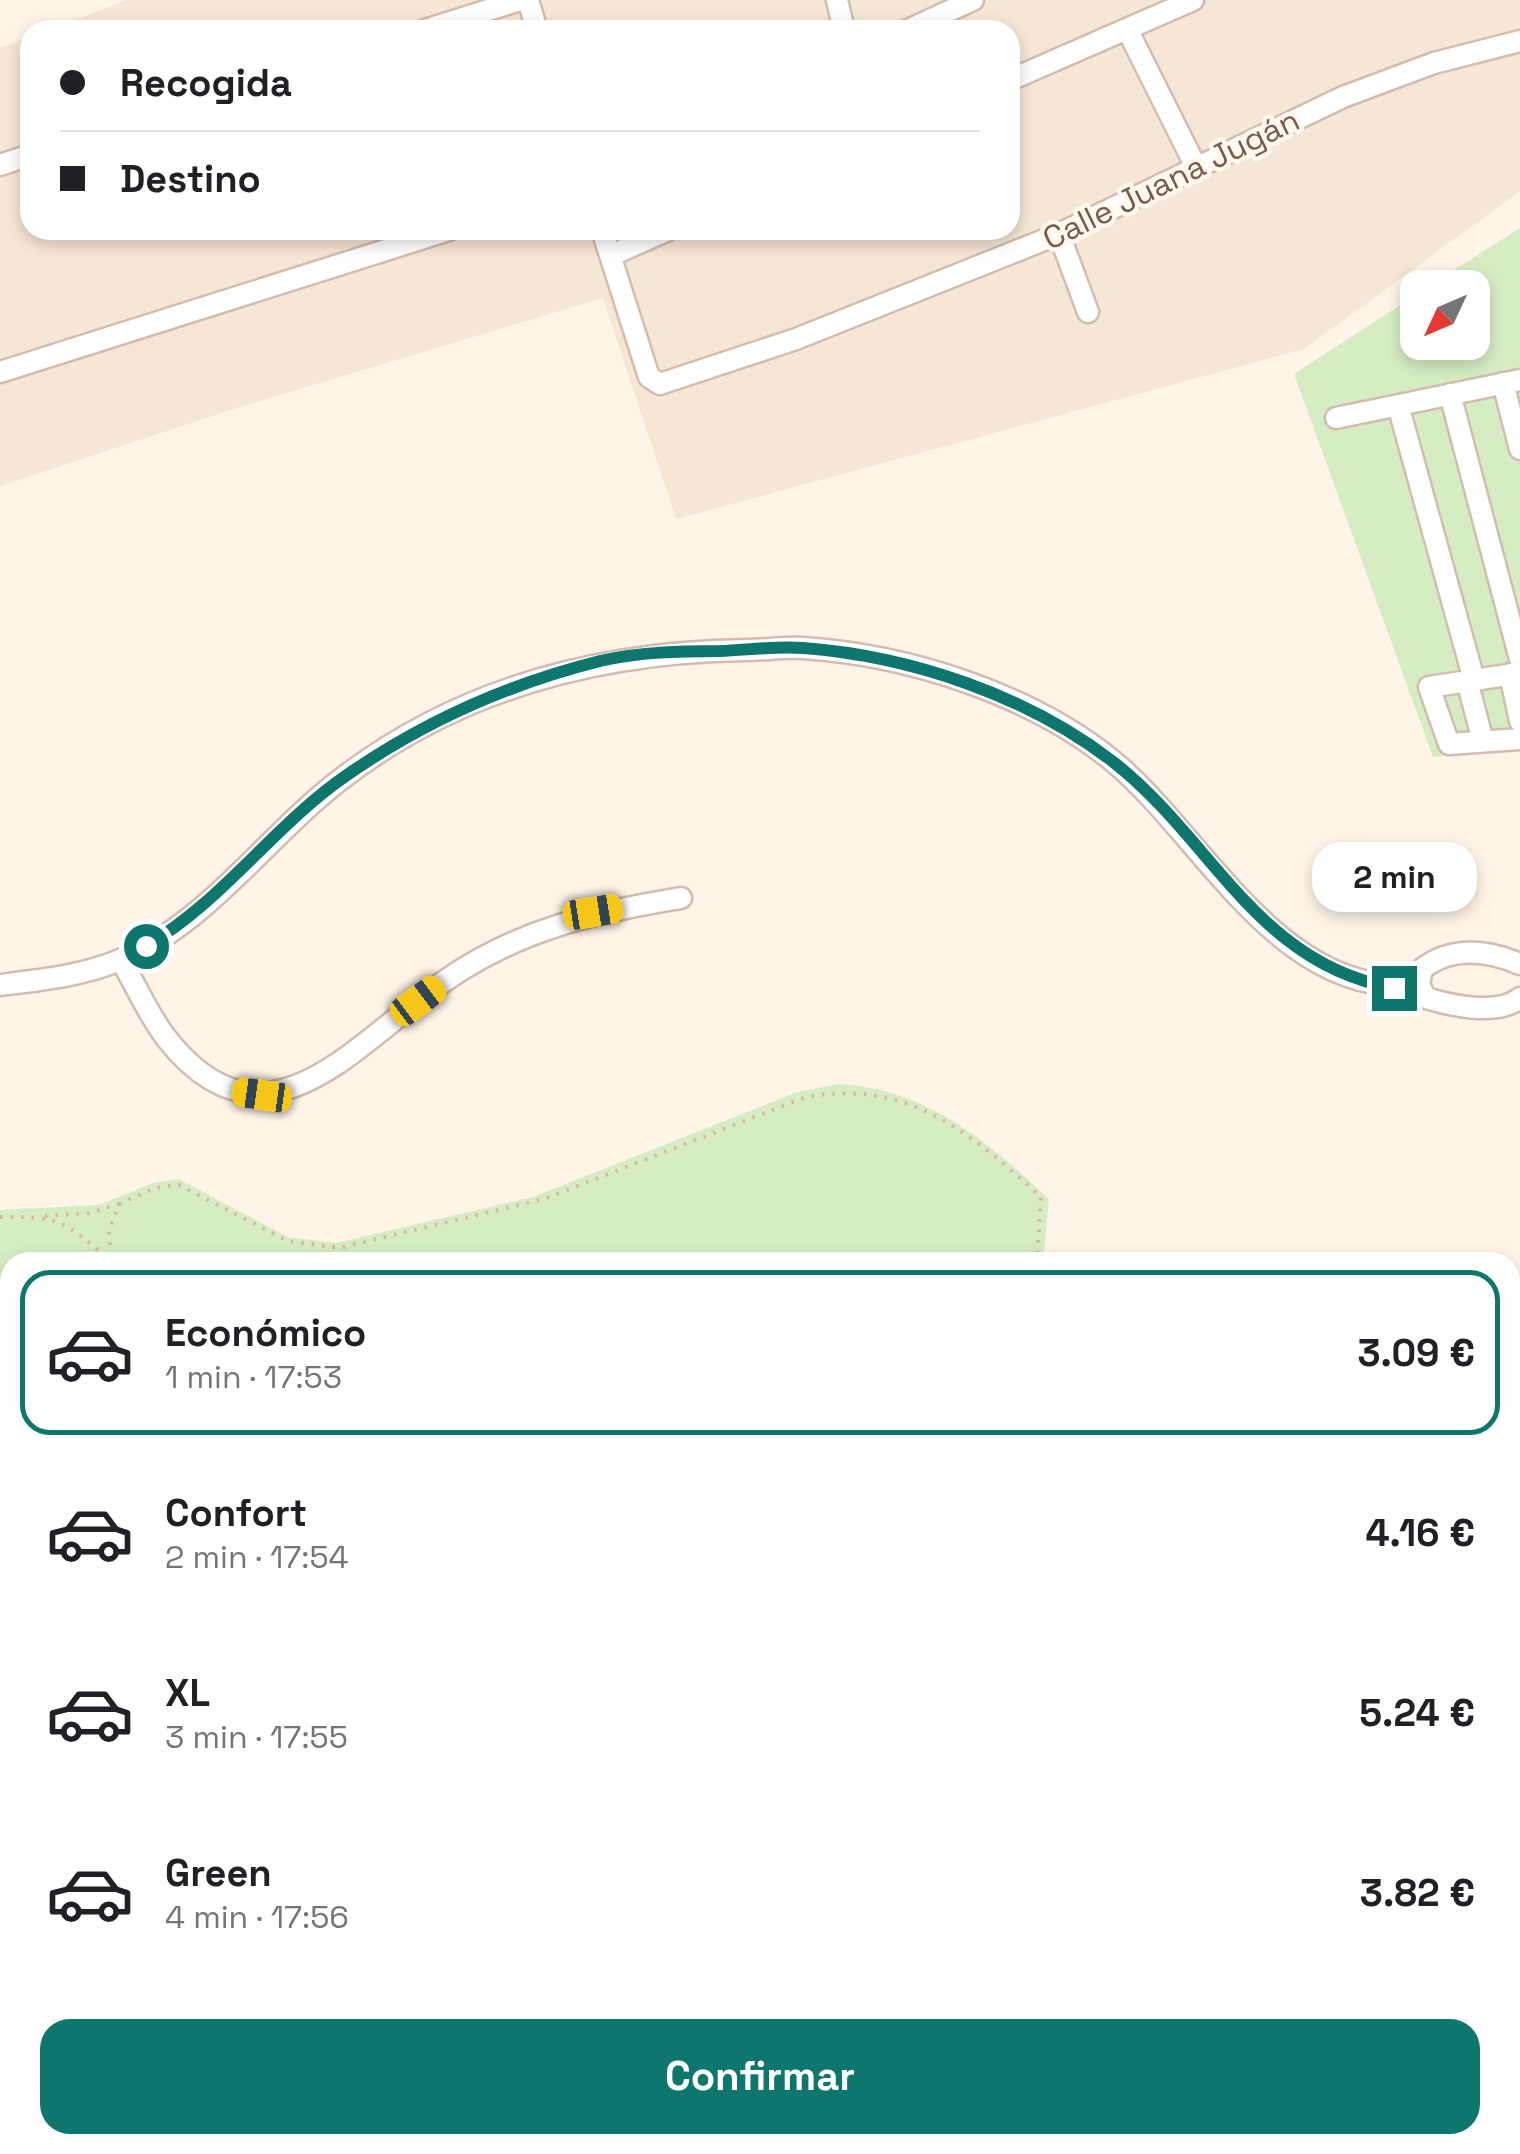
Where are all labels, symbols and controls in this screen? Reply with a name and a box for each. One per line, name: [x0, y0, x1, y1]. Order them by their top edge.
text: Recogida: [120, 59, 292, 107]
street label: Calle Juana Jugán: [1036, 100, 1306, 258]
text: Destino: [120, 155, 261, 203]
north arrow: [1400, 270, 1490, 360]
map controls: [1400, 270, 1490, 360]
callout: 2 min: [1312, 843, 1476, 913]
text: 2 min: [1353, 857, 1436, 897]
car: [561, 892, 625, 932]
route start: [124, 924, 169, 969]
route end: [1372, 966, 1417, 1011]
car: [385, 971, 451, 1031]
car: [230, 1076, 294, 1114]
icon: car: [45, 1308, 135, 1398]
text: Económico: [165, 1309, 366, 1357]
text: 3.09 €: [1358, 1329, 1475, 1377]
text: 1 min · 17:53: [165, 1357, 342, 1397]
icon: car: [45, 1488, 135, 1578]
text: Confort: [165, 1489, 307, 1537]
text: 4.16 €: [1365, 1509, 1475, 1557]
text: 2 min · 17:54: [165, 1537, 349, 1577]
icon: car: [45, 1668, 135, 1758]
text: XL: [165, 1669, 210, 1717]
text: 5.24 €: [1359, 1689, 1475, 1737]
text: 3 min · 17:55: [165, 1717, 348, 1757]
icon: car: [45, 1848, 135, 1938]
text: Green: [165, 1849, 272, 1897]
text: 3.82 €: [1360, 1869, 1475, 1917]
text: 4 min · 17:56: [165, 1897, 349, 1937]
button: Confirmar: [40, 2019, 1480, 2134]

